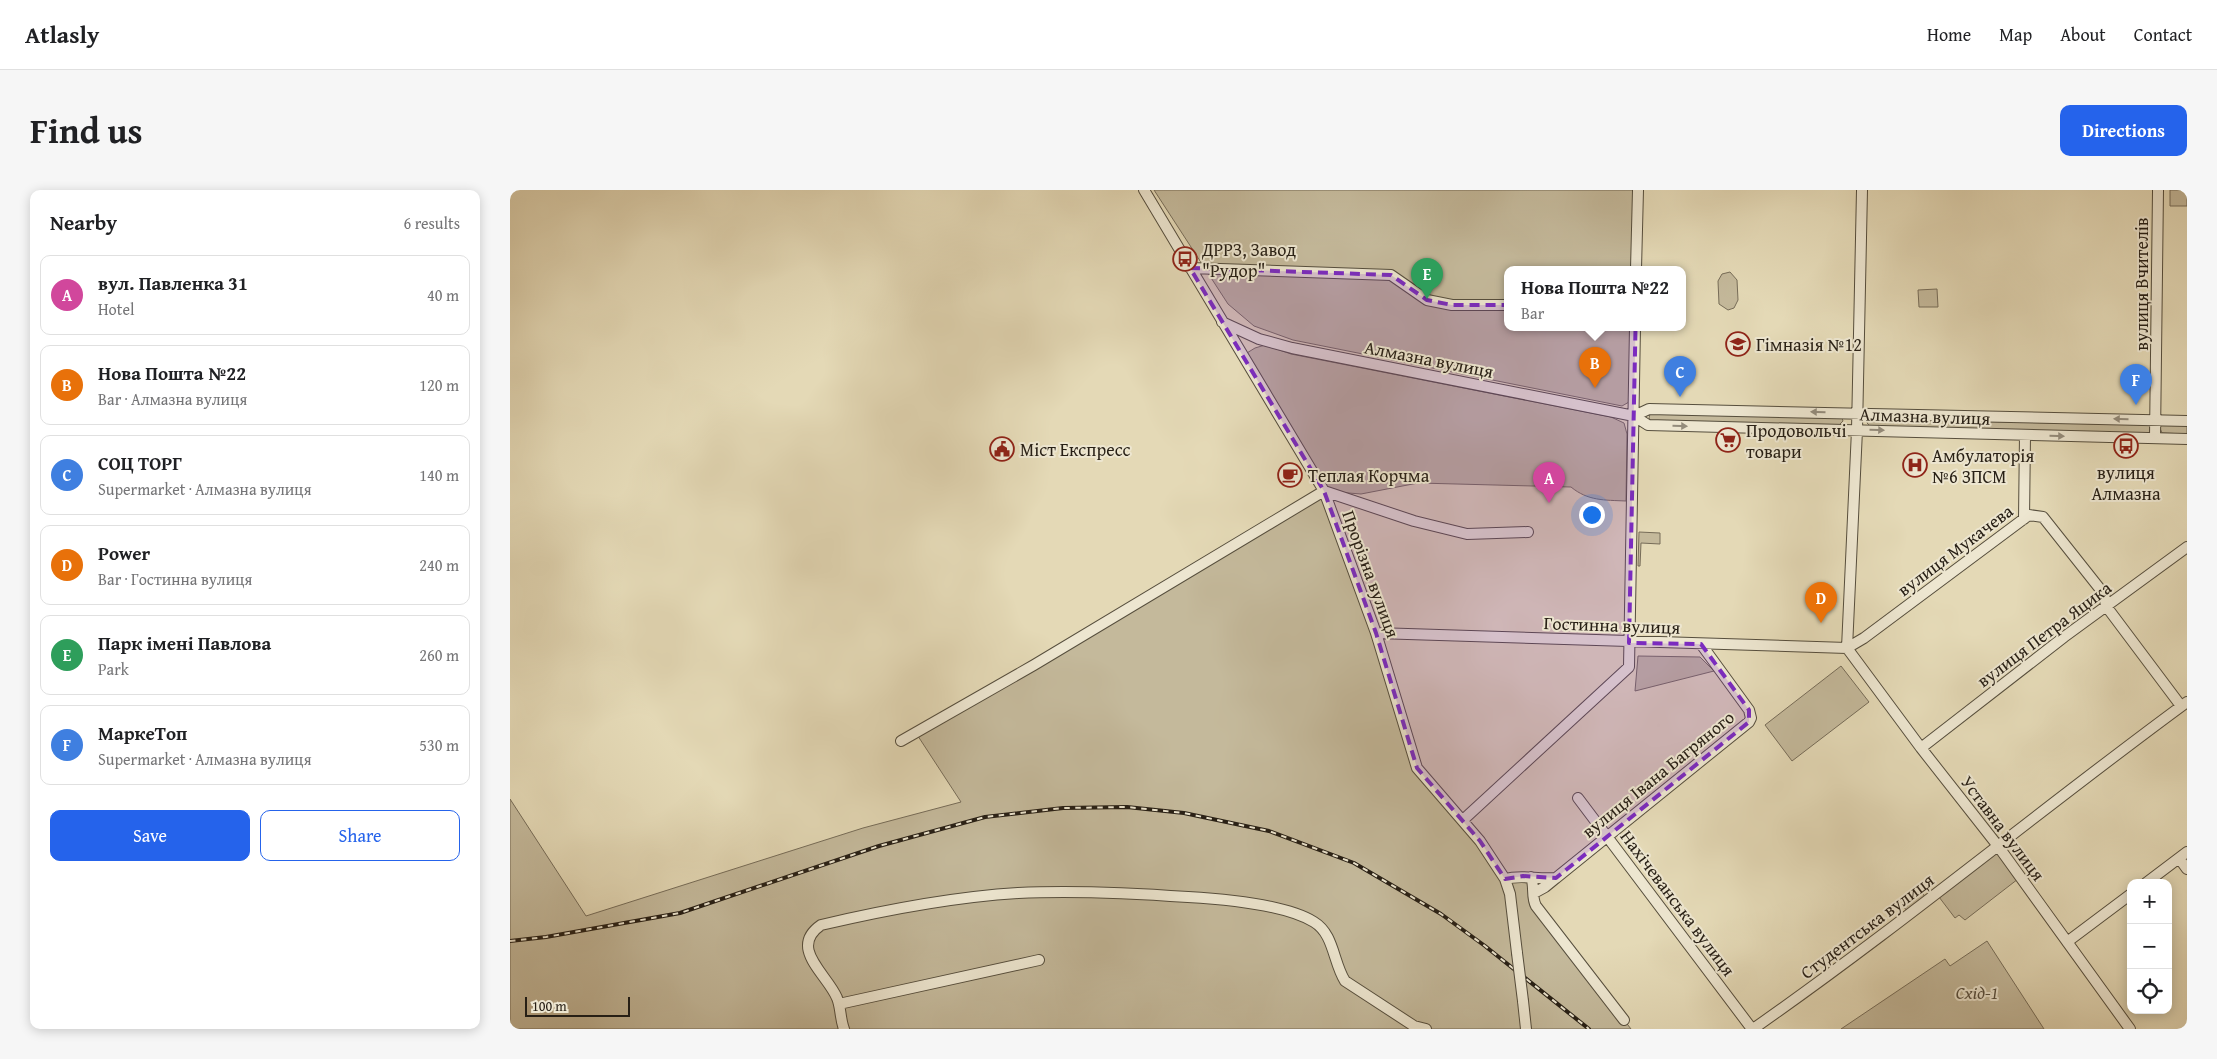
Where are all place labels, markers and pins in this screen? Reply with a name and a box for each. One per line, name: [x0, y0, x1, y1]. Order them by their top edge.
place label: ДРРЗ, Завод "Рудор": [1201, 236, 1296, 284]
bus stop icon: ДРРЗ, Завод "Рудор": [1172, 246, 1198, 272]
pin: E: [1411, 258, 1443, 299]
school or university icon: Гімназія №12: [1725, 331, 1751, 357]
place label: Гімназія №12: [1756, 331, 1862, 358]
pin: B: [1579, 347, 1611, 388]
pin: C: [1664, 356, 1696, 397]
pin: F: [2120, 364, 2152, 405]
place label: Продовольчі товари: [1746, 417, 1847, 465]
supermarket icon: Продовольчі товари: [1715, 427, 1741, 453]
bus stop icon: вулиця Алмазна: [2113, 433, 2139, 459]
public building icon: Міст Експресс: [989, 436, 1015, 462]
place label: Міст Експресс: [1020, 436, 1131, 463]
place label: Амбулаторія №6 ЗПСМ: [1932, 442, 2034, 490]
hospital icon: Амбулаторія №6 ЗПСМ: [1902, 452, 1928, 478]
place label: вулиця Алмазна: [2091, 459, 2161, 507]
cafe icon: Теплая Корчма: [1277, 462, 1303, 488]
place label: Теплая Корчма: [1308, 462, 1430, 489]
pin: A: [1533, 462, 1565, 503]
pin: D: [1805, 582, 1837, 623]

